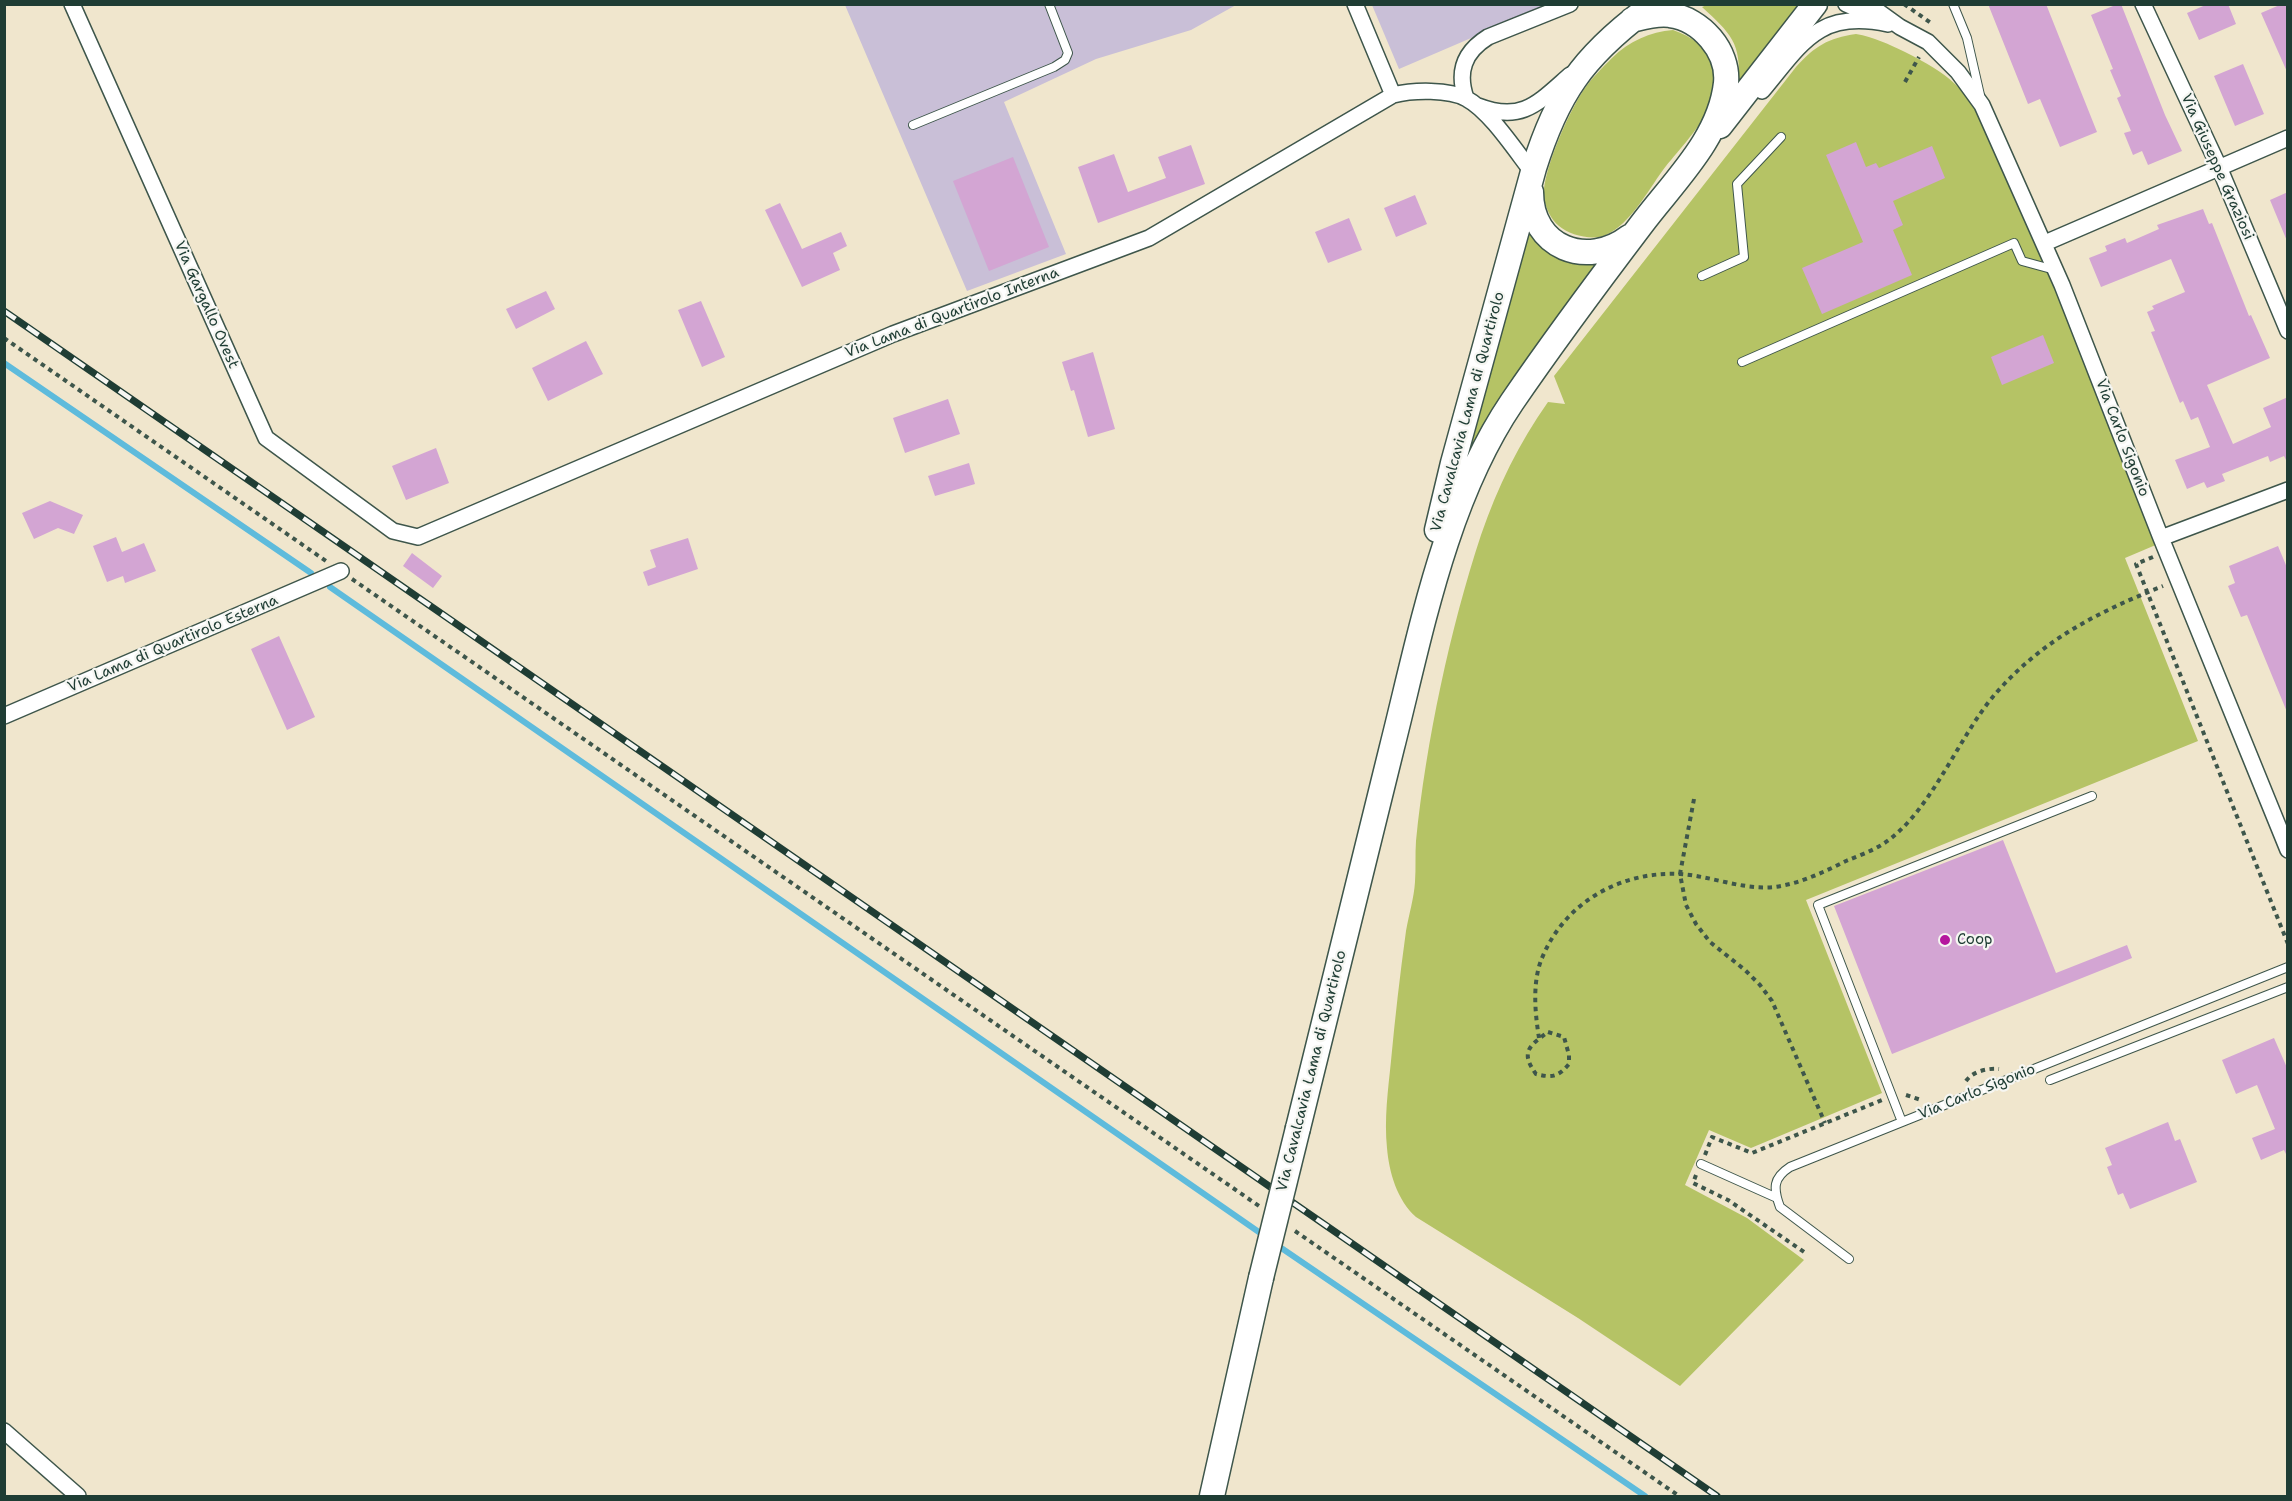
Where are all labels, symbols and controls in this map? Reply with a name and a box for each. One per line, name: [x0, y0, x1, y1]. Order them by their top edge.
street label: Via Giuseppe Graziosi: [2177, 91, 2257, 243]
street label: Via Gargallo Ovest: [170, 239, 242, 371]
street label: Via Lama di Quartirolo Interna: [843, 264, 1061, 362]
street label: Via Cavalcavia Lama di Quartirolo: [1427, 290, 1509, 534]
street label: Via Carlo Sigonio: [2091, 377, 2153, 499]
street label: Via Lama di Quartirolo Esterna: [65, 591, 281, 697]
place label: Coop: [1957, 931, 1992, 949]
marker: Coop: [1938, 933, 1952, 947]
street label: Via Cavalcavia Lama di Quartirolo: [1273, 949, 1351, 1193]
street label: Via Carlo Sigonio: [1916, 1060, 2038, 1124]

